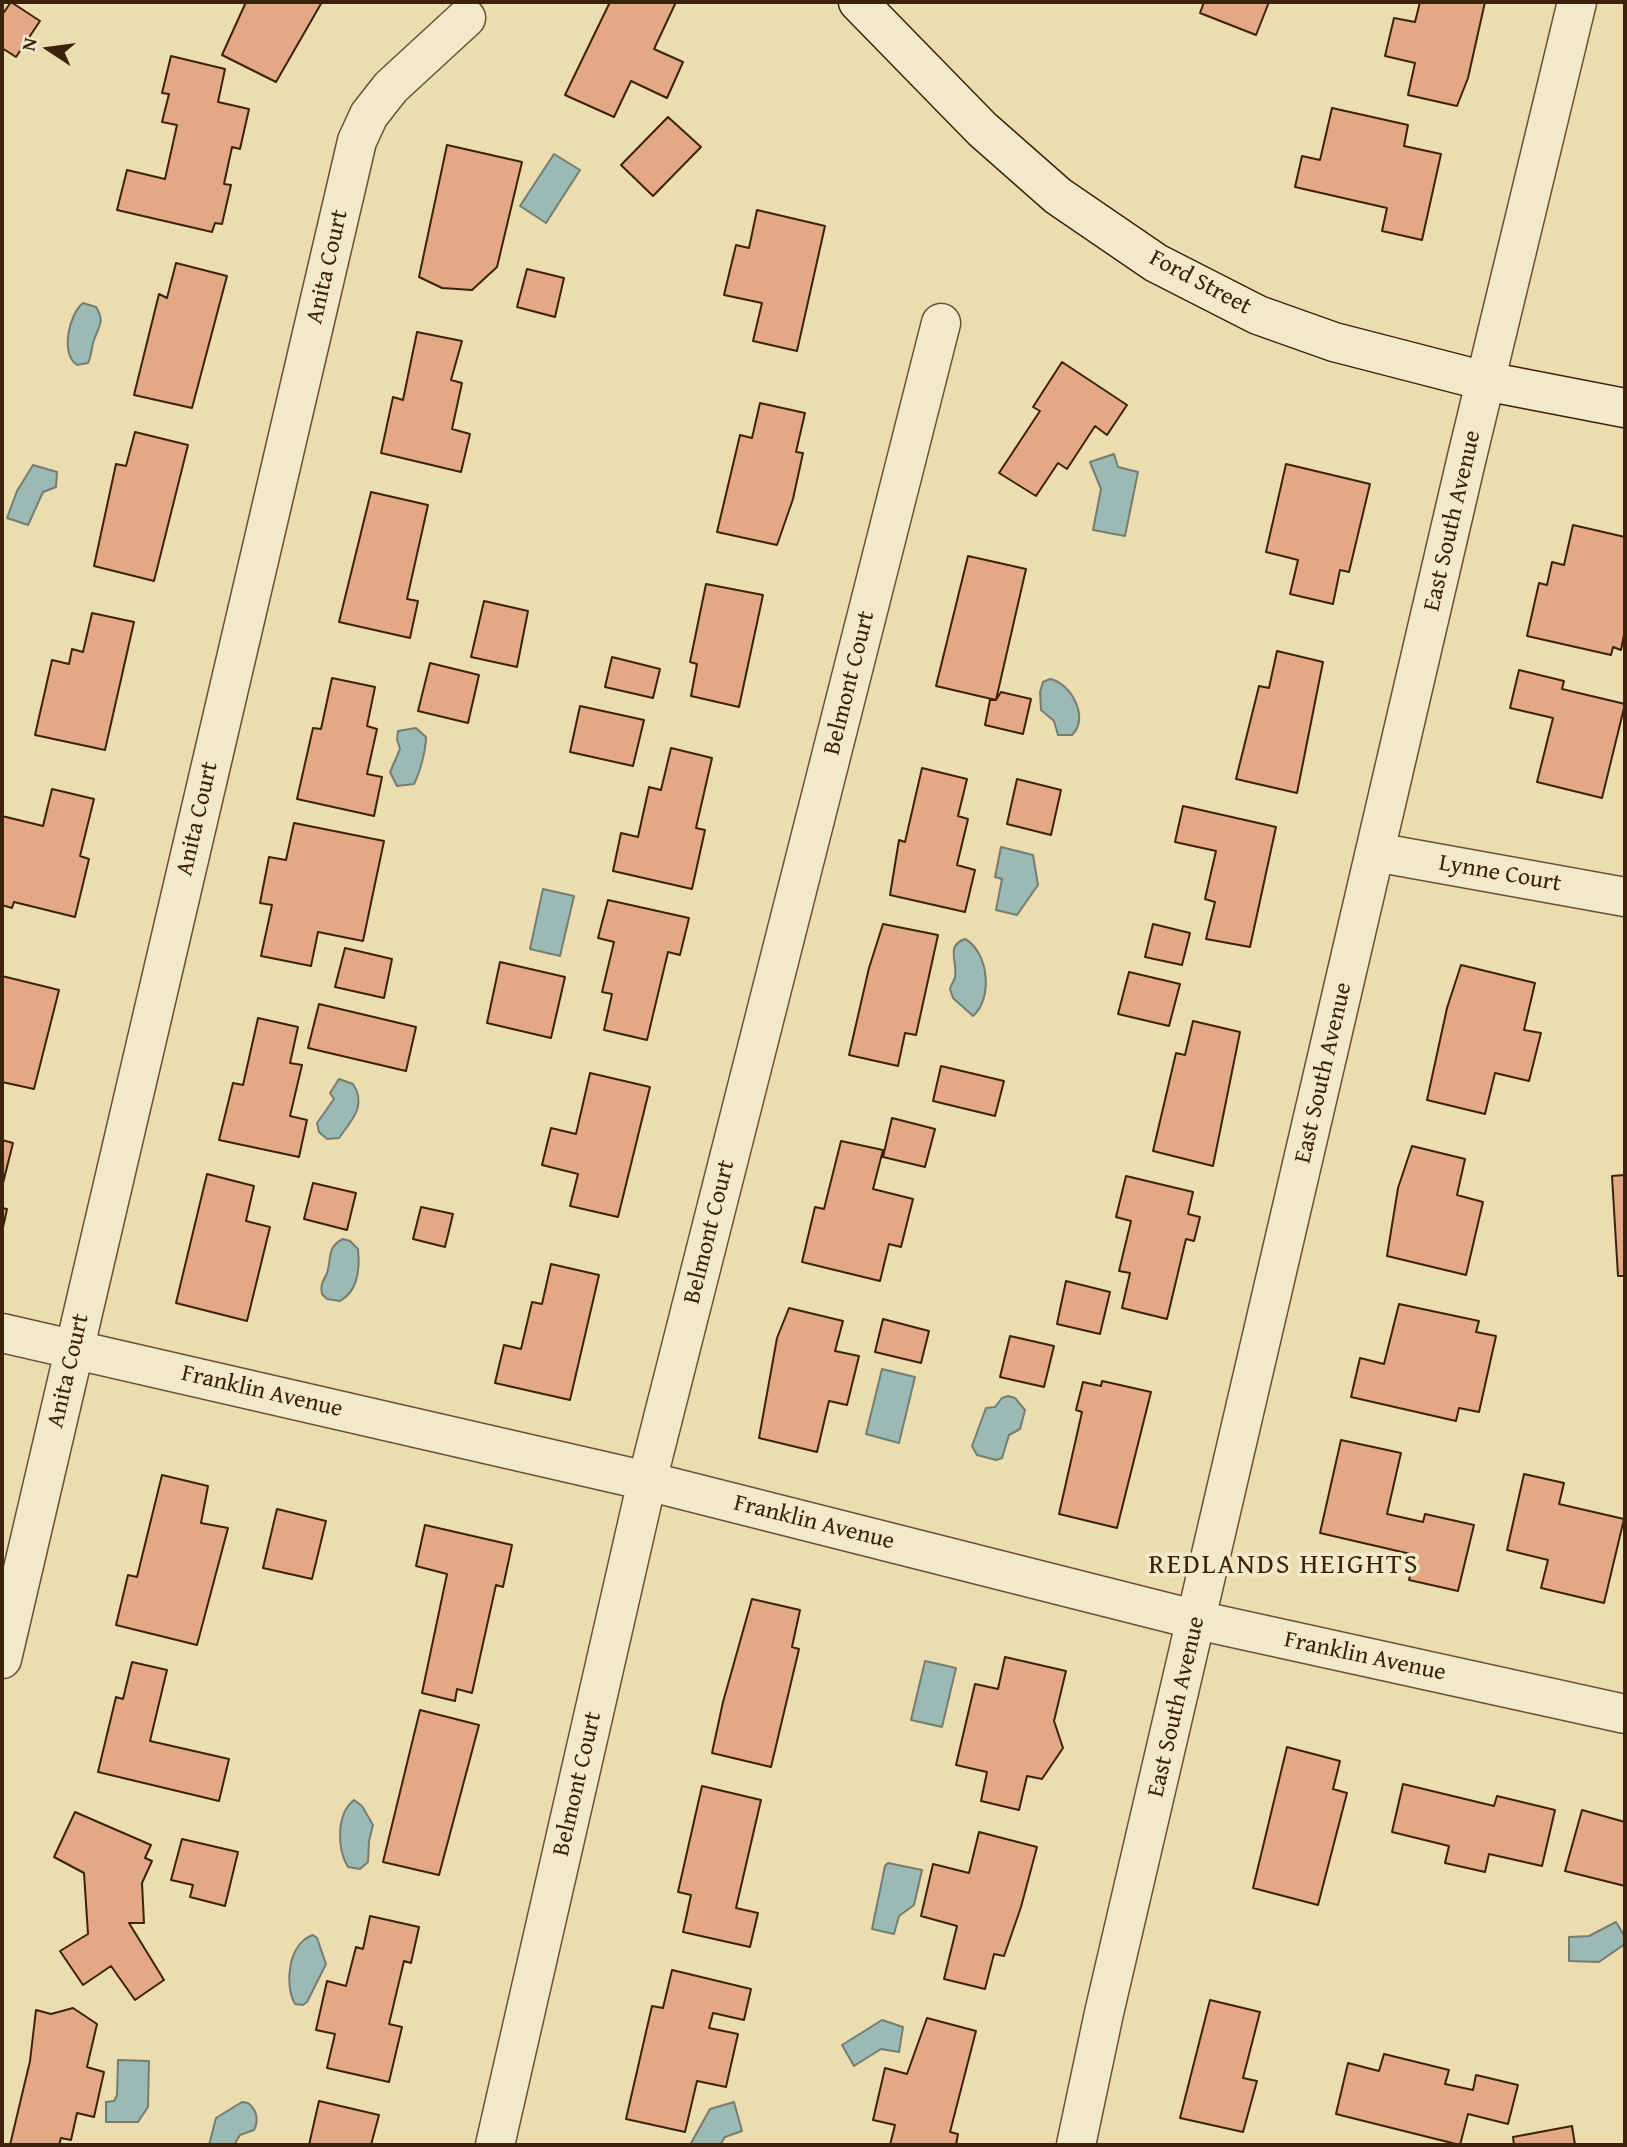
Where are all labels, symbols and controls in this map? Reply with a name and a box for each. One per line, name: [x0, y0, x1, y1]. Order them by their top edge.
north arrow: [14, 14, 84, 84]
text: N: [13, 35, 44, 54]
street label: Anita Court: [301, 207, 355, 327]
street label: Ford Street: [1144, 244, 1256, 322]
street label: East South Avenue: [1418, 428, 1488, 614]
street label: Belmont Court: [818, 608, 882, 758]
street label: Anita Court: [171, 759, 225, 879]
street label: Lynne Court: [1437, 849, 1563, 899]
street label: East South Avenue: [1289, 980, 1359, 1166]
street label: Belmont Court: [678, 1157, 742, 1307]
street label: Anita Court: [42, 1311, 96, 1431]
street label: Franklin Avenue: [179, 1359, 345, 1425]
street label: Franklin Avenue: [731, 1489, 897, 1557]
district label: REDLANDS HEIGHTS: [1151, 1549, 1417, 1583]
street label: East South Avenue: [1142, 1614, 1212, 1800]
street label: Franklin Avenue: [1282, 1626, 1448, 1688]
street label: Belmont Court: [547, 1709, 609, 1859]

